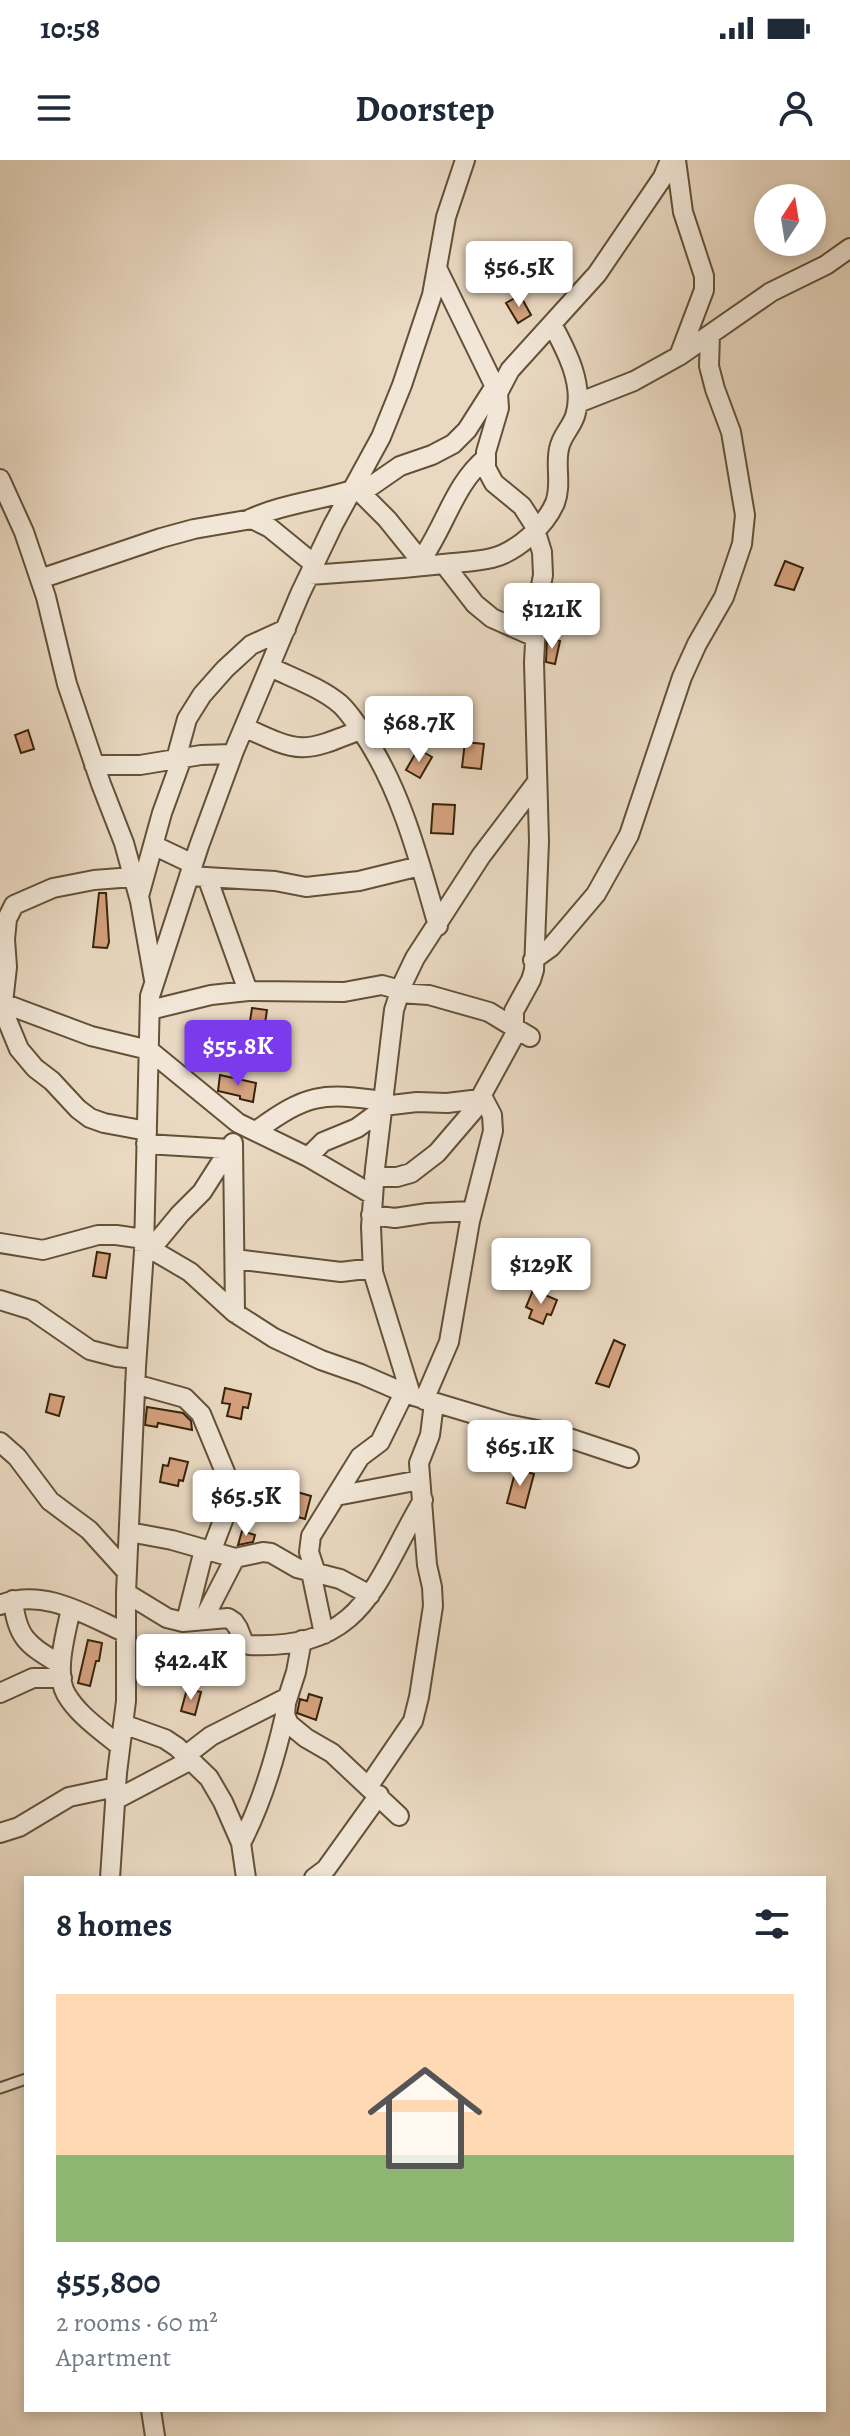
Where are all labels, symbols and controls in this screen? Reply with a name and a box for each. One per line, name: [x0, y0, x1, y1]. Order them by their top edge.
text: 10:58: [40, 8, 100, 48]
text: Doorstep: [355, 84, 495, 133]
icon: menu: [32, 86, 76, 130]
icon: person: [774, 86, 818, 130]
north arrow: [754, 184, 826, 256]
map controls: [754, 184, 826, 256]
pin: $56.5K: [454, 241, 584, 309]
text: $56.5K: [484, 249, 554, 284]
pin: $121K: [496, 583, 608, 651]
text: $121K: [522, 591, 582, 626]
pin: $68.7K: [354, 696, 484, 764]
text: $68.7K: [383, 704, 455, 739]
pin: $55.8K: [173, 1020, 303, 1088]
text: $55.8K: [202, 1028, 274, 1063]
pin: $129K: [485, 1238, 597, 1306]
text: $129K: [509, 1246, 573, 1281]
pin: $65.1K: [455, 1420, 585, 1488]
text: $65.1K: [486, 1428, 554, 1463]
pin: $65.5K: [181, 1470, 311, 1538]
text: $65.5K: [211, 1478, 281, 1513]
pin: $42.4K: [126, 1634, 256, 1702]
text: $42.4K: [154, 1642, 228, 1677]
text: 8 homes: [56, 1901, 172, 1948]
icon: filters: [750, 1902, 794, 1946]
icon: home: [353, 2046, 497, 2190]
text: $55,800: [56, 2258, 161, 2305]
text: 2 rooms · 60 m²: [56, 2305, 218, 2340]
text: Apartment: [56, 2340, 171, 2375]

